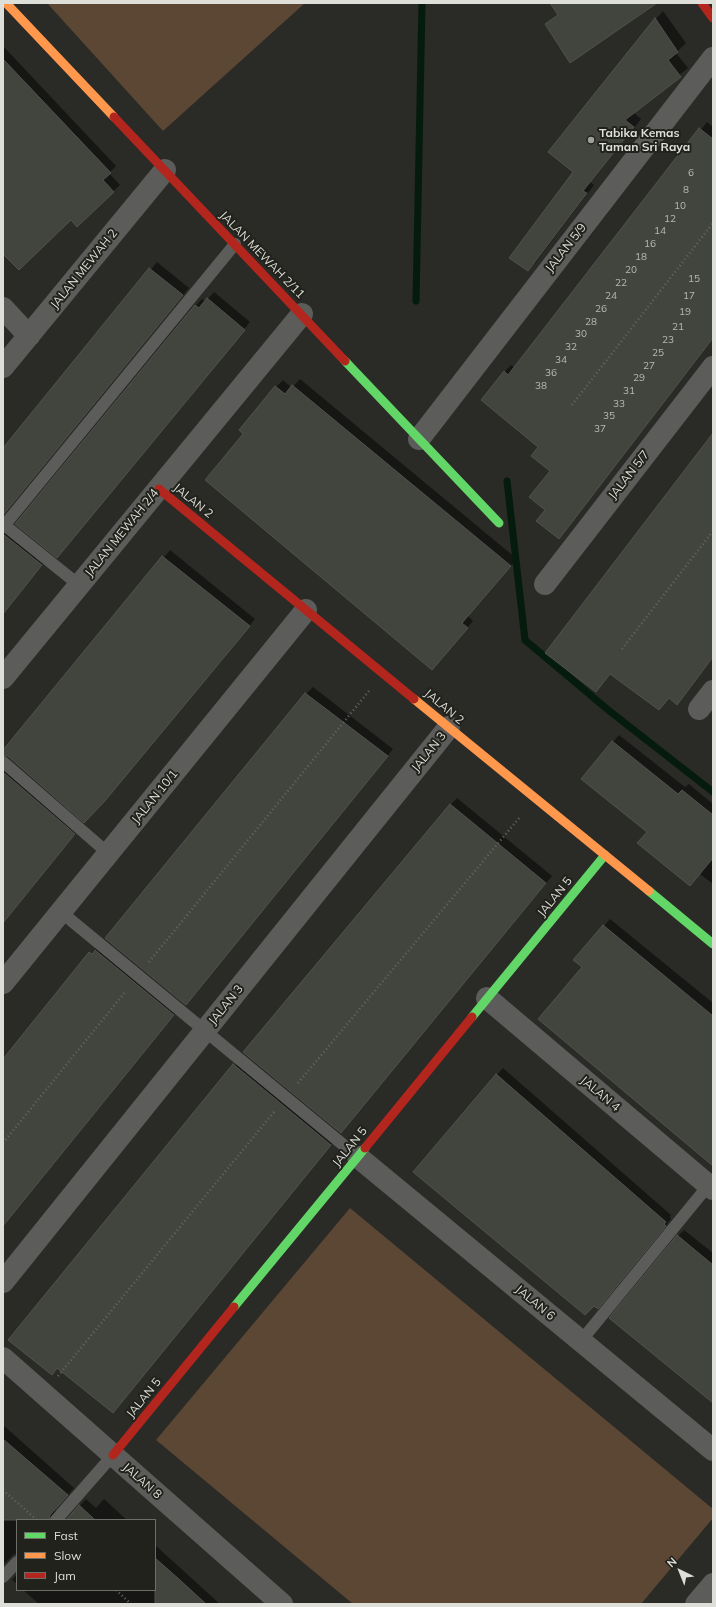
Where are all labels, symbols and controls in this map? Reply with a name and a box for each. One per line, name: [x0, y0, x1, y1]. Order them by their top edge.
place label: Tabika Kemas Taman Sri Raya: [599, 126, 690, 154]
marker: Tabika Kemas Taman Sri Raya: [586, 135, 596, 145]
house number: 6: [688, 167, 694, 179]
house number: 8: [683, 184, 689, 196]
house number: 10: [674, 200, 686, 212]
street label: JALAN MEWAH 2/11: [216, 208, 308, 302]
house number: 12: [664, 213, 676, 225]
street label: JALAN 5/9: [543, 221, 589, 275]
house number: 14: [654, 225, 666, 237]
street label: JALAN MEWAH 2: [47, 226, 121, 312]
house number: 16: [644, 238, 656, 250]
house number: 18: [635, 251, 647, 263]
house number: 20: [625, 264, 637, 276]
house number: 15: [688, 273, 700, 285]
house number: 22: [615, 277, 627, 289]
house number: 24: [605, 290, 617, 302]
house number: 17: [683, 290, 695, 302]
house number: 26: [595, 303, 607, 315]
house number: 19: [679, 306, 691, 318]
house number: 28: [585, 316, 597, 328]
house number: 21: [672, 321, 684, 333]
house number: 30: [575, 328, 587, 340]
house number: 23: [662, 334, 674, 346]
house number: 32: [565, 341, 577, 353]
house number: 25: [652, 347, 664, 359]
house number: 34: [555, 354, 567, 366]
house number: 27: [643, 360, 655, 372]
house number: 36: [545, 367, 557, 379]
house number: 29: [633, 372, 645, 384]
house number: 38: [535, 380, 547, 392]
house number: 31: [623, 385, 635, 397]
house number: 33: [613, 398, 625, 410]
house number: 35: [603, 410, 615, 422]
house number: 37: [594, 423, 606, 435]
street label: JALAN 5/7: [606, 448, 652, 502]
street label: JALAN 2: [170, 481, 216, 521]
street label: JALAN MEWAH 2/4: [82, 486, 162, 580]
street label: JALAN 2: [421, 686, 467, 728]
street label: JALAN 3: [409, 729, 449, 775]
street label: JALAN 10/1: [129, 767, 181, 827]
street label: JALAN 5: [535, 874, 575, 920]
street label: JALAN 3: [206, 982, 246, 1028]
street label: JALAN 4: [577, 1073, 623, 1115]
street label: JALAN 5: [330, 1124, 370, 1170]
street label: JALAN 6: [512, 1282, 558, 1324]
street label: JALAN 5: [124, 1375, 164, 1421]
street label: JALAN 8: [119, 1460, 165, 1502]
legend: [16, 1519, 156, 1591]
text: Fast: [54, 1528, 78, 1543]
text: Slow: [54, 1548, 82, 1563]
north arrow: [660, 1551, 700, 1591]
text: N: [664, 1554, 680, 1570]
text: Jam: [54, 1568, 76, 1583]

